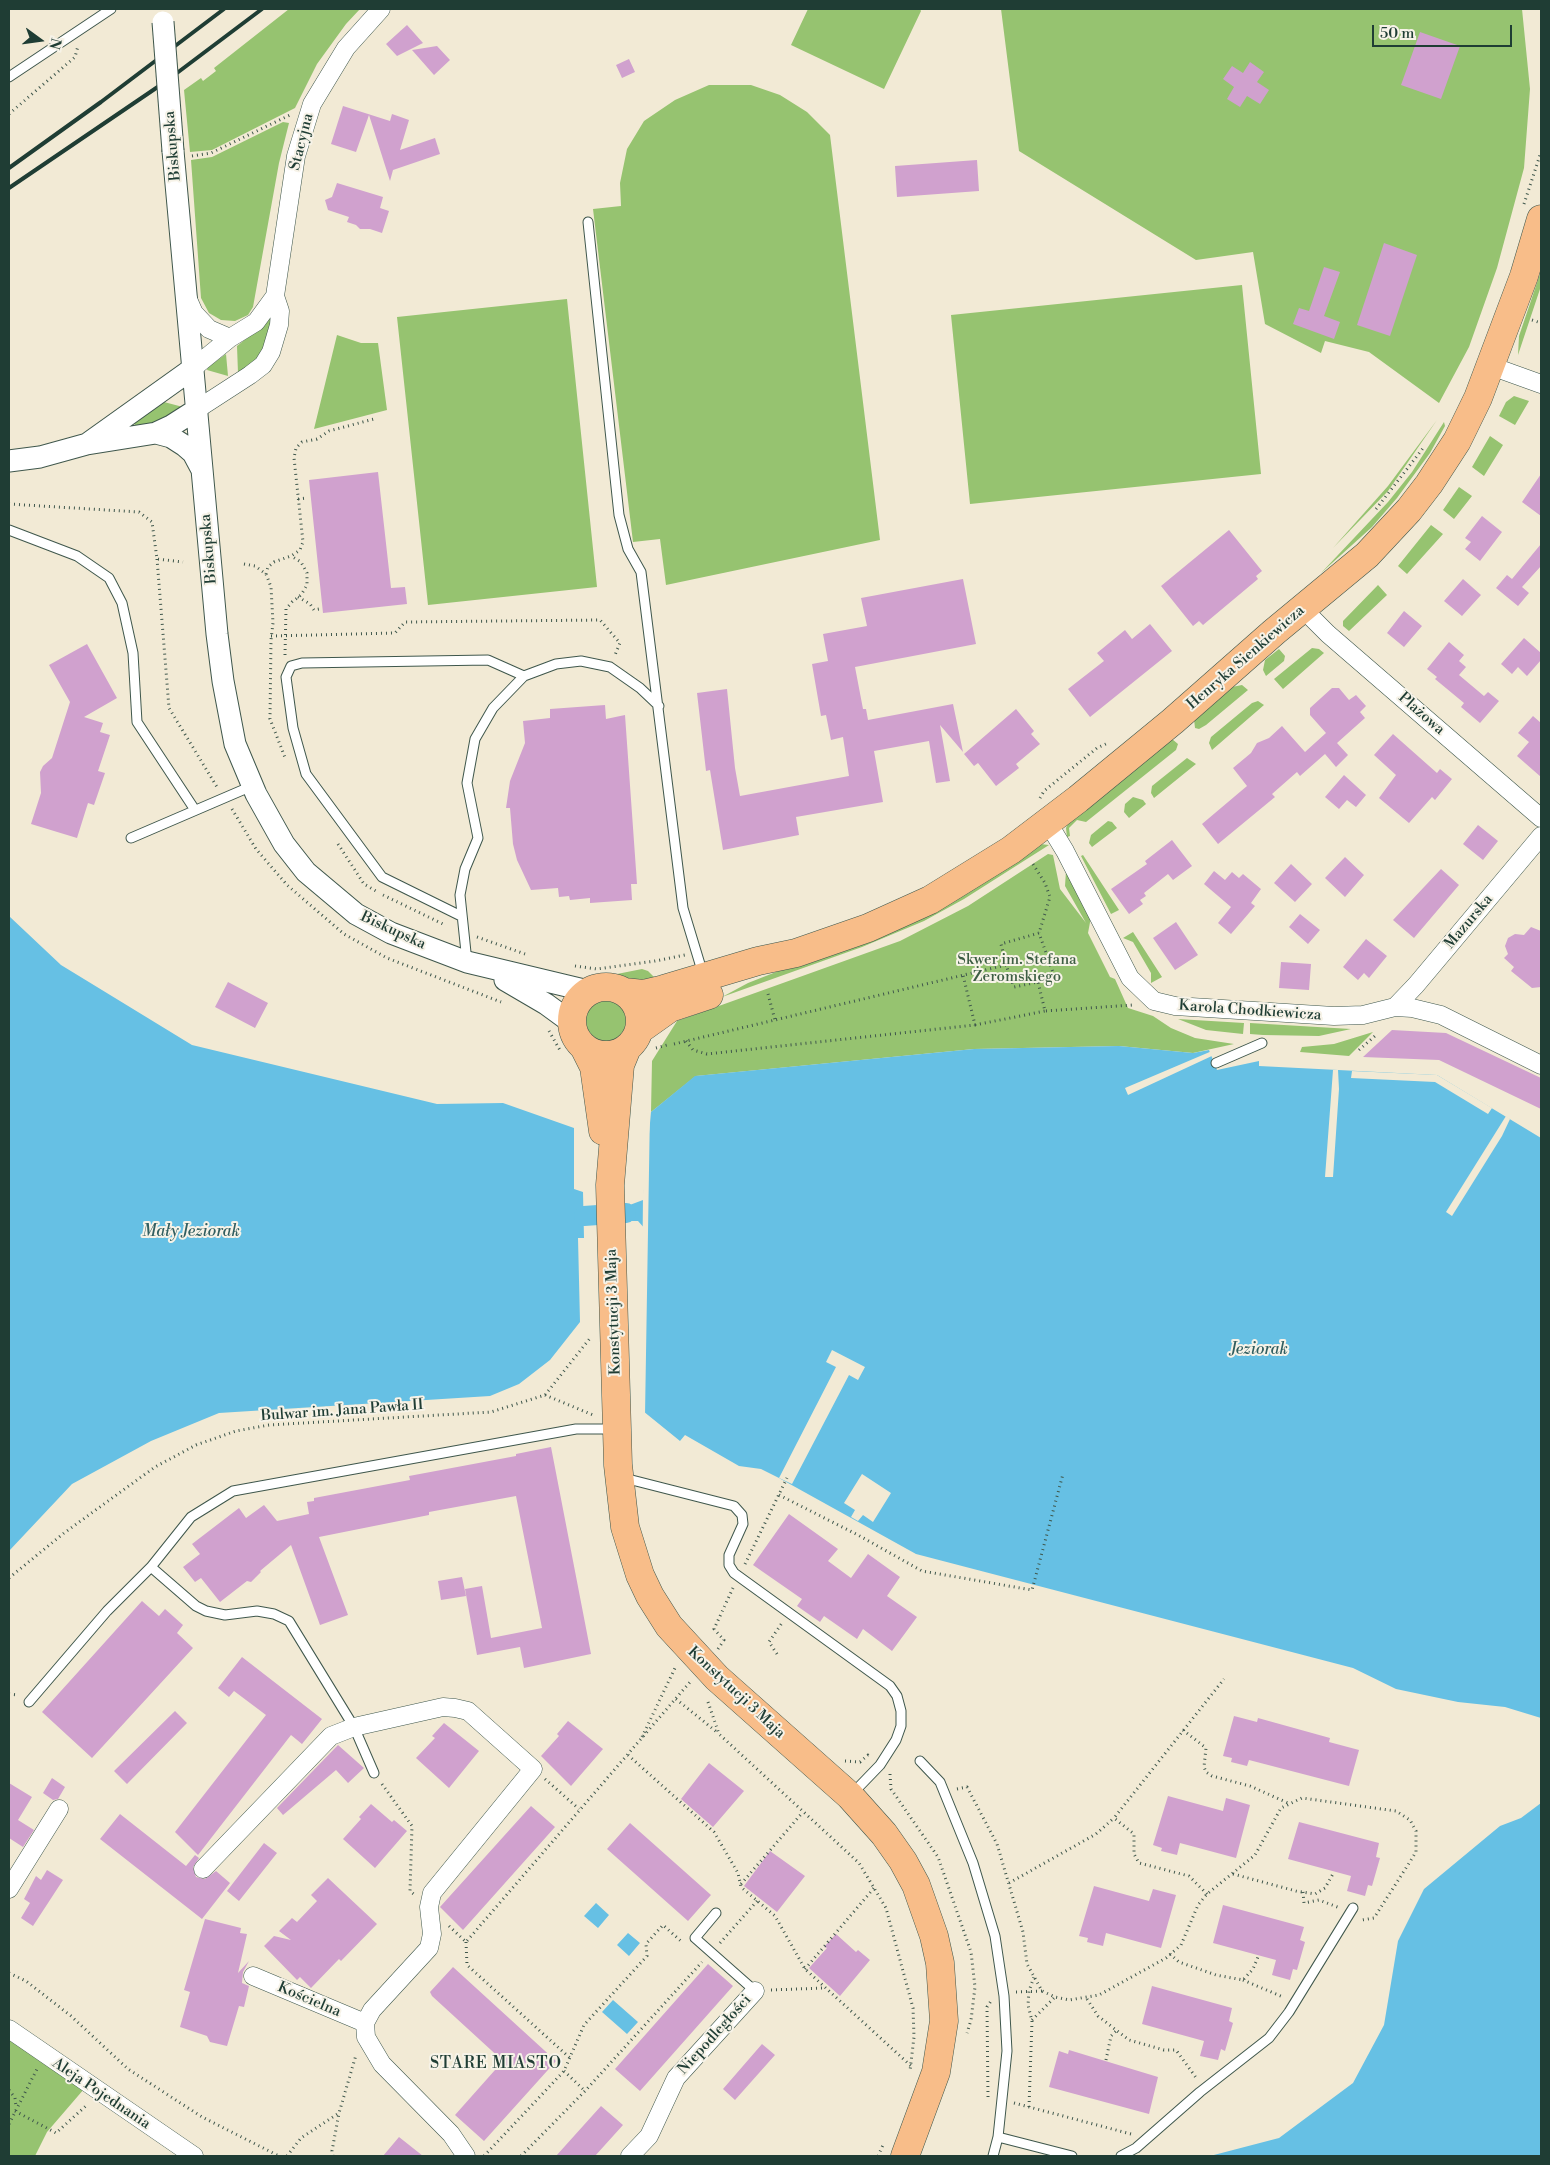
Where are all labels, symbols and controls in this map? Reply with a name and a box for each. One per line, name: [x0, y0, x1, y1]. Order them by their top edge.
north arrow: [15, 15, 65, 65]
scale bar: [1375, 15, 1515, 47]
text: 50 m: [1380, 24, 1414, 43]
text: N: [44, 36, 65, 51]
street label: Biskupska: [161, 110, 185, 182]
street label: Stacyjna: [286, 112, 318, 172]
street label: Biskupska: [197, 513, 221, 585]
street label: Henryka Sienkiewicza: [1184, 602, 1308, 714]
street label: Plażowa: [1394, 689, 1448, 739]
street label: Mazurska: [1441, 891, 1497, 953]
street label: Biskupska: [357, 908, 429, 954]
park label: Skwer im. Stefana Żeromskiego: [957, 951, 1077, 986]
street label: Karola Chodkiewicza: [1178, 997, 1322, 1025]
water label: Mały Jeziorak: [142, 1222, 240, 1242]
street label: Konstytucji 3 Maja: [603, 1248, 625, 1376]
water label: Jeziorak: [1230, 1340, 1288, 1360]
street label: Bulwar im. Jana Pawła II: [260, 1396, 424, 1426]
street label: Konstytucji 3 Maja: [684, 1643, 788, 1743]
street label: Kościelna: [275, 1979, 343, 2021]
street label: Niepodległości: [675, 1991, 755, 2079]
street label: Aleja Pojednania: [48, 2054, 154, 2134]
district label: STARE MIASTO: [428, 2054, 564, 2074]

